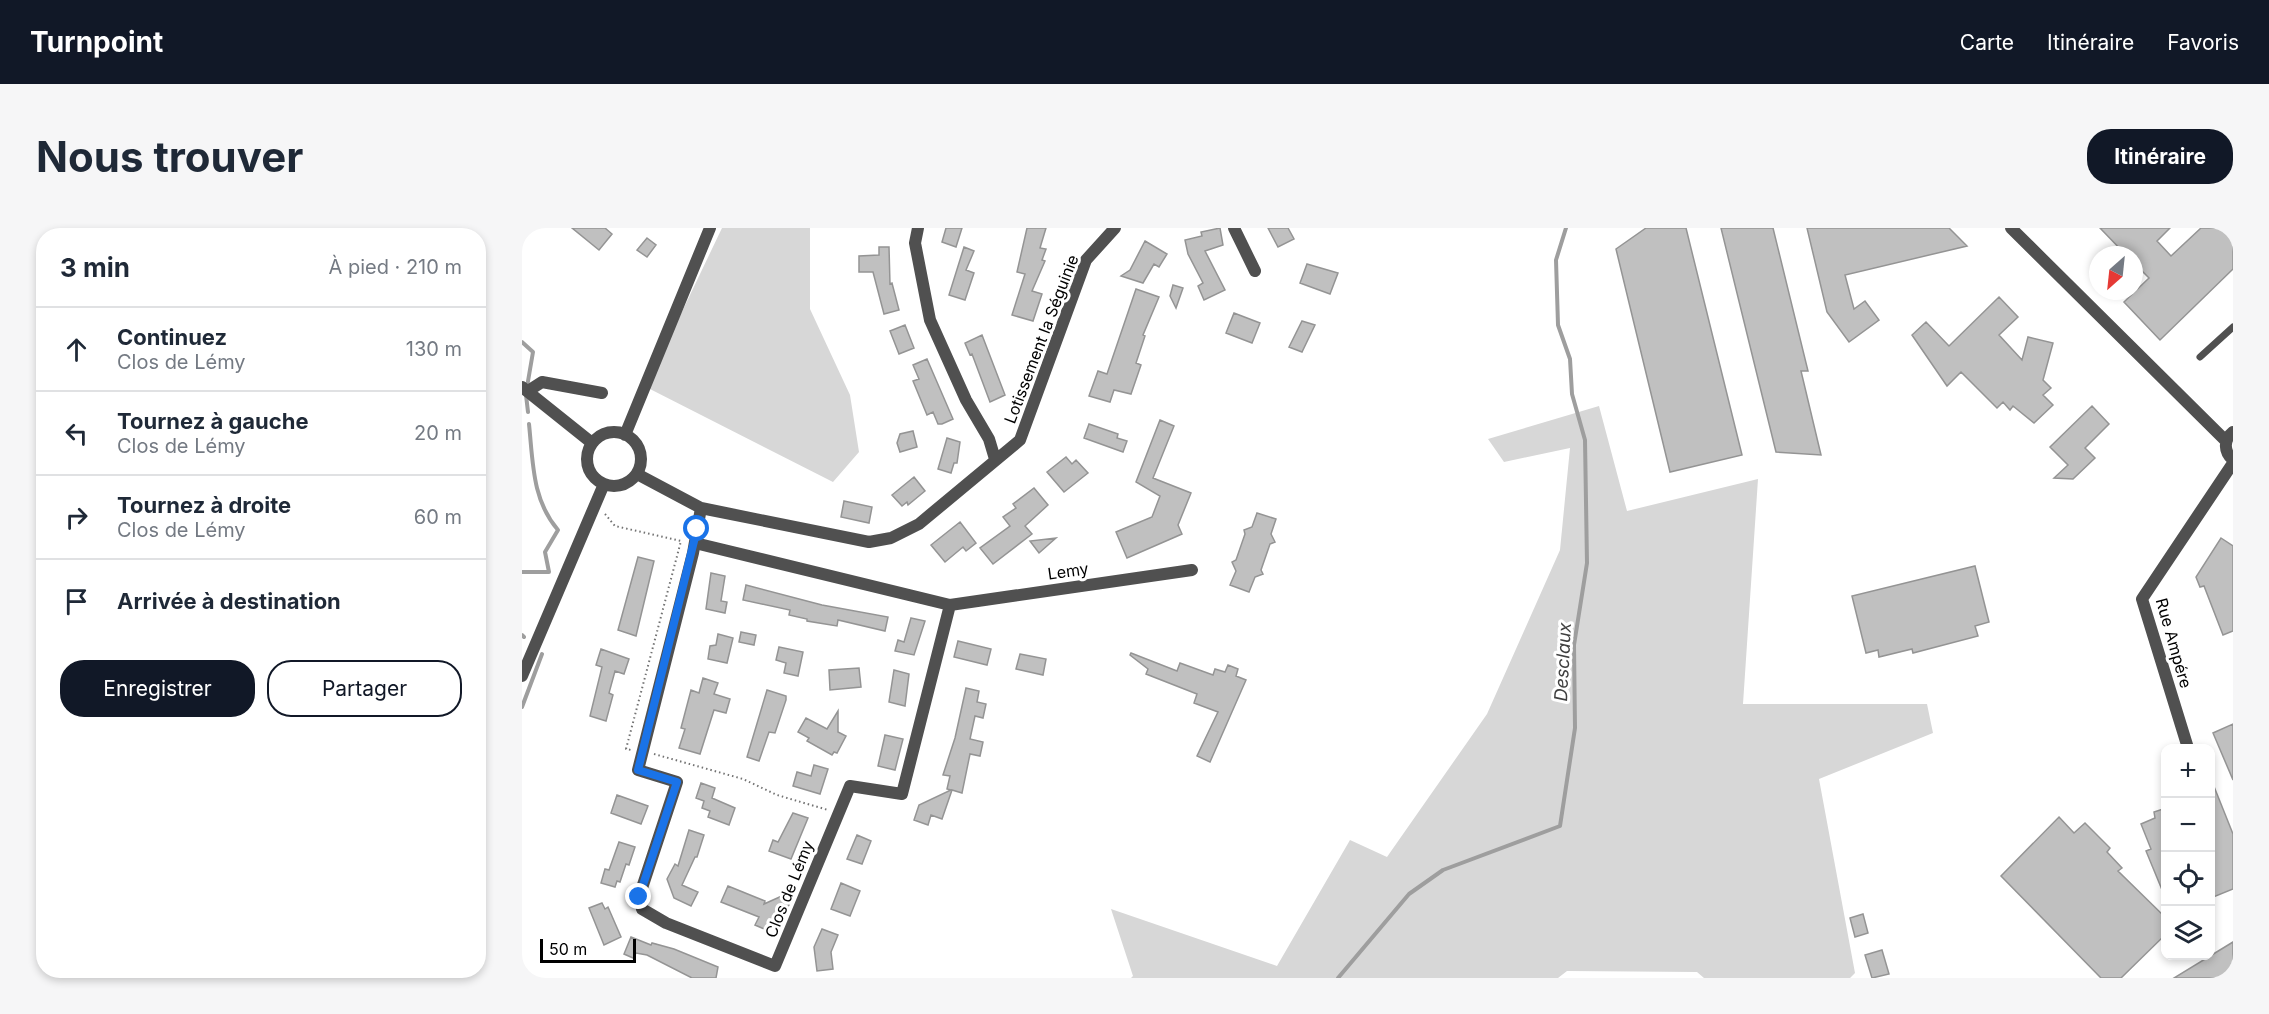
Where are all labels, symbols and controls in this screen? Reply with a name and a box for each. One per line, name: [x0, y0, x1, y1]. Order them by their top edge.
text: Turnpoint: [30, 25, 163, 59]
text: Carte: [1960, 30, 2014, 55]
text: Itinéraire: [2047, 30, 2134, 55]
text: Favoris: [2167, 30, 2239, 55]
button: Itinéraire: [2087, 129, 2233, 184]
text: Nous trouver: [36, 131, 303, 182]
north arrow: [2089, 246, 2143, 300]
text: 3 min: [60, 252, 130, 283]
street label: Lotissement la Séguinie: [1000, 252, 1082, 426]
text: À pied · 210 m: [328, 255, 462, 279]
text: Continuez: [117, 324, 227, 350]
icon: ahead: [60, 333, 93, 366]
text: 130 m: [406, 337, 462, 361]
text: Clos de Lémy: [117, 350, 246, 374]
text: Tournez à gauche: [117, 408, 309, 434]
icon: left: [60, 417, 93, 450]
text: 20 m: [414, 421, 462, 445]
text: Clos de Lémy: [117, 434, 246, 458]
text: Tournez à droite: [117, 492, 291, 518]
icon: right: [60, 501, 93, 534]
text: 60 m: [414, 505, 462, 529]
route start: [683, 515, 709, 541]
text: Clos de Lémy: [117, 518, 246, 542]
street label: Lemy: [1046, 558, 1090, 584]
icon: arrive: [60, 585, 93, 618]
text: Arrivée à destination: [117, 588, 341, 614]
street label: Rue Ampére: [2152, 596, 2196, 690]
water label: Desclaux: [1550, 622, 1575, 702]
button: Enregistrer: [60, 660, 255, 717]
button: Partager: [267, 660, 462, 717]
map controls: [2161, 744, 2215, 960]
button: +: [2161, 744, 2215, 798]
button: −: [2161, 798, 2215, 852]
street label: Clos de Lémy: [760, 838, 818, 940]
button: locate: [2161, 852, 2215, 906]
route end: [625, 883, 651, 909]
button: layers: [2161, 906, 2215, 960]
scale bar: [540, 936, 636, 964]
text: 50 m: [549, 939, 587, 959]

